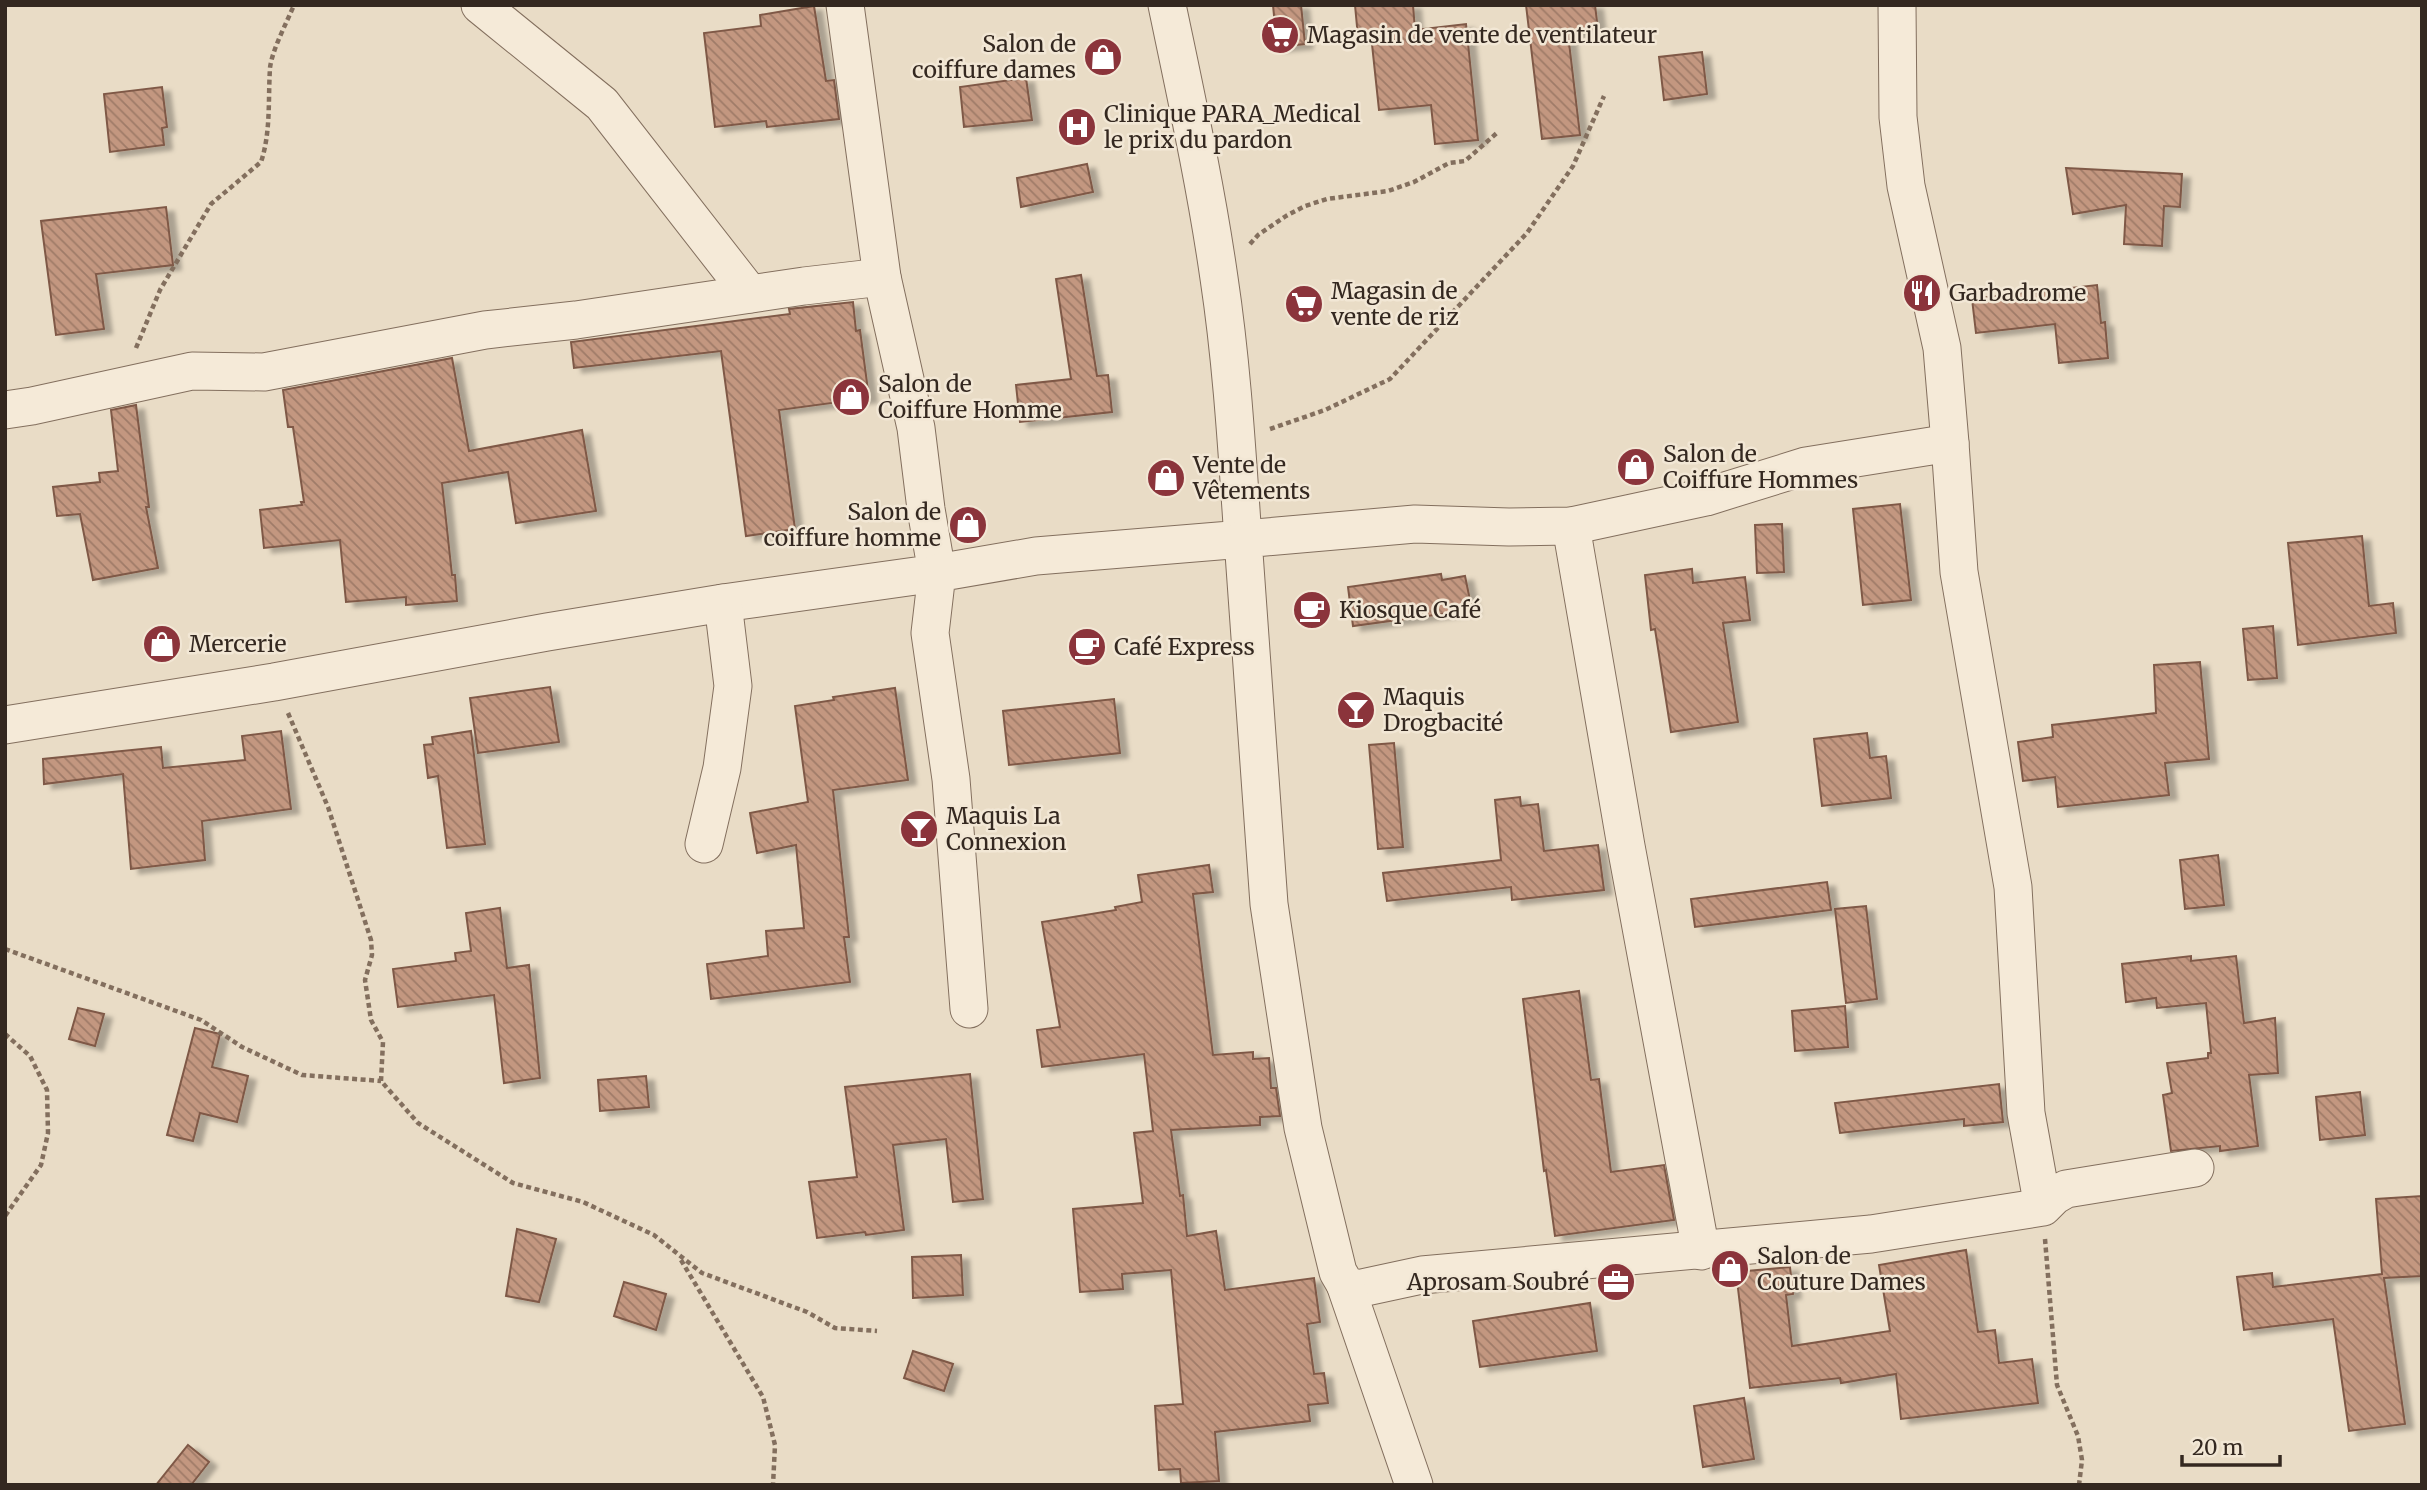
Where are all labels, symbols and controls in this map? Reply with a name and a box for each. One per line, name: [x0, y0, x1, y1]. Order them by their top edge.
supermarket icon: Magasin de vente de ventilateur: [1259, 14, 1301, 56]
place label: Magasin de vente de ventilateur: [1307, 20, 1657, 49]
place label: Salon de coiffure dames: [912, 29, 1076, 84]
shop icon: Salon de coiffure dames: [1082, 36, 1124, 78]
place label: Clinique PARA_Medical le prix du pardon: [1104, 99, 1361, 154]
hospital icon: Clinique PARA_Medical le prix du pardon: [1056, 106, 1098, 148]
restaurant icon: Garbadrome: [1901, 272, 1943, 314]
place label: Magasin de vente de riz: [1330, 276, 1459, 331]
place label: Garbadrome: [1949, 278, 2086, 307]
supermarket icon: Magasin de vente de riz: [1283, 283, 1325, 325]
place label: Salon de Coiffure Homme: [878, 369, 1062, 424]
shop icon: Salon de Coiffure Homme: [830, 376, 872, 418]
place label: Salon de Coiffure Hommes: [1663, 439, 1858, 494]
shop icon: Salon de Coiffure Hommes: [1615, 446, 1657, 488]
place label: Vente de Vêtements: [1192, 450, 1310, 505]
shop icon: Vente de Vêtements: [1145, 457, 1187, 499]
place label: Salon de coiffure homme: [763, 497, 941, 552]
shop icon: Salon de coiffure homme: [947, 504, 989, 546]
cafe icon: Kiosque Café: [1291, 589, 1333, 631]
place label: Kiosque Café: [1339, 595, 1481, 624]
shop icon: Mercerie: [141, 623, 183, 665]
cafe icon: Café Express: [1066, 626, 1108, 668]
place label: Mercerie: [189, 629, 286, 658]
place label: Café Express: [1114, 632, 1255, 661]
place label: Maquis Drogbacité: [1383, 682, 1503, 737]
bar icon: Maquis Drogbacité: [1335, 689, 1377, 731]
place label: Maquis La Connexion: [946, 801, 1066, 856]
bar icon: Maquis La Connexion: [898, 808, 940, 850]
place label: Salon de Couture Dames: [1757, 1241, 1926, 1296]
shop icon: Salon de Couture Dames: [1709, 1248, 1751, 1290]
office icon: Aprosam Soubré: [1595, 1261, 1637, 1303]
place label: Aprosam Soubré: [1406, 1267, 1589, 1296]
scale bar: [2182, 1424, 2280, 1468]
text: 20 m: [2192, 1434, 2244, 1461]

